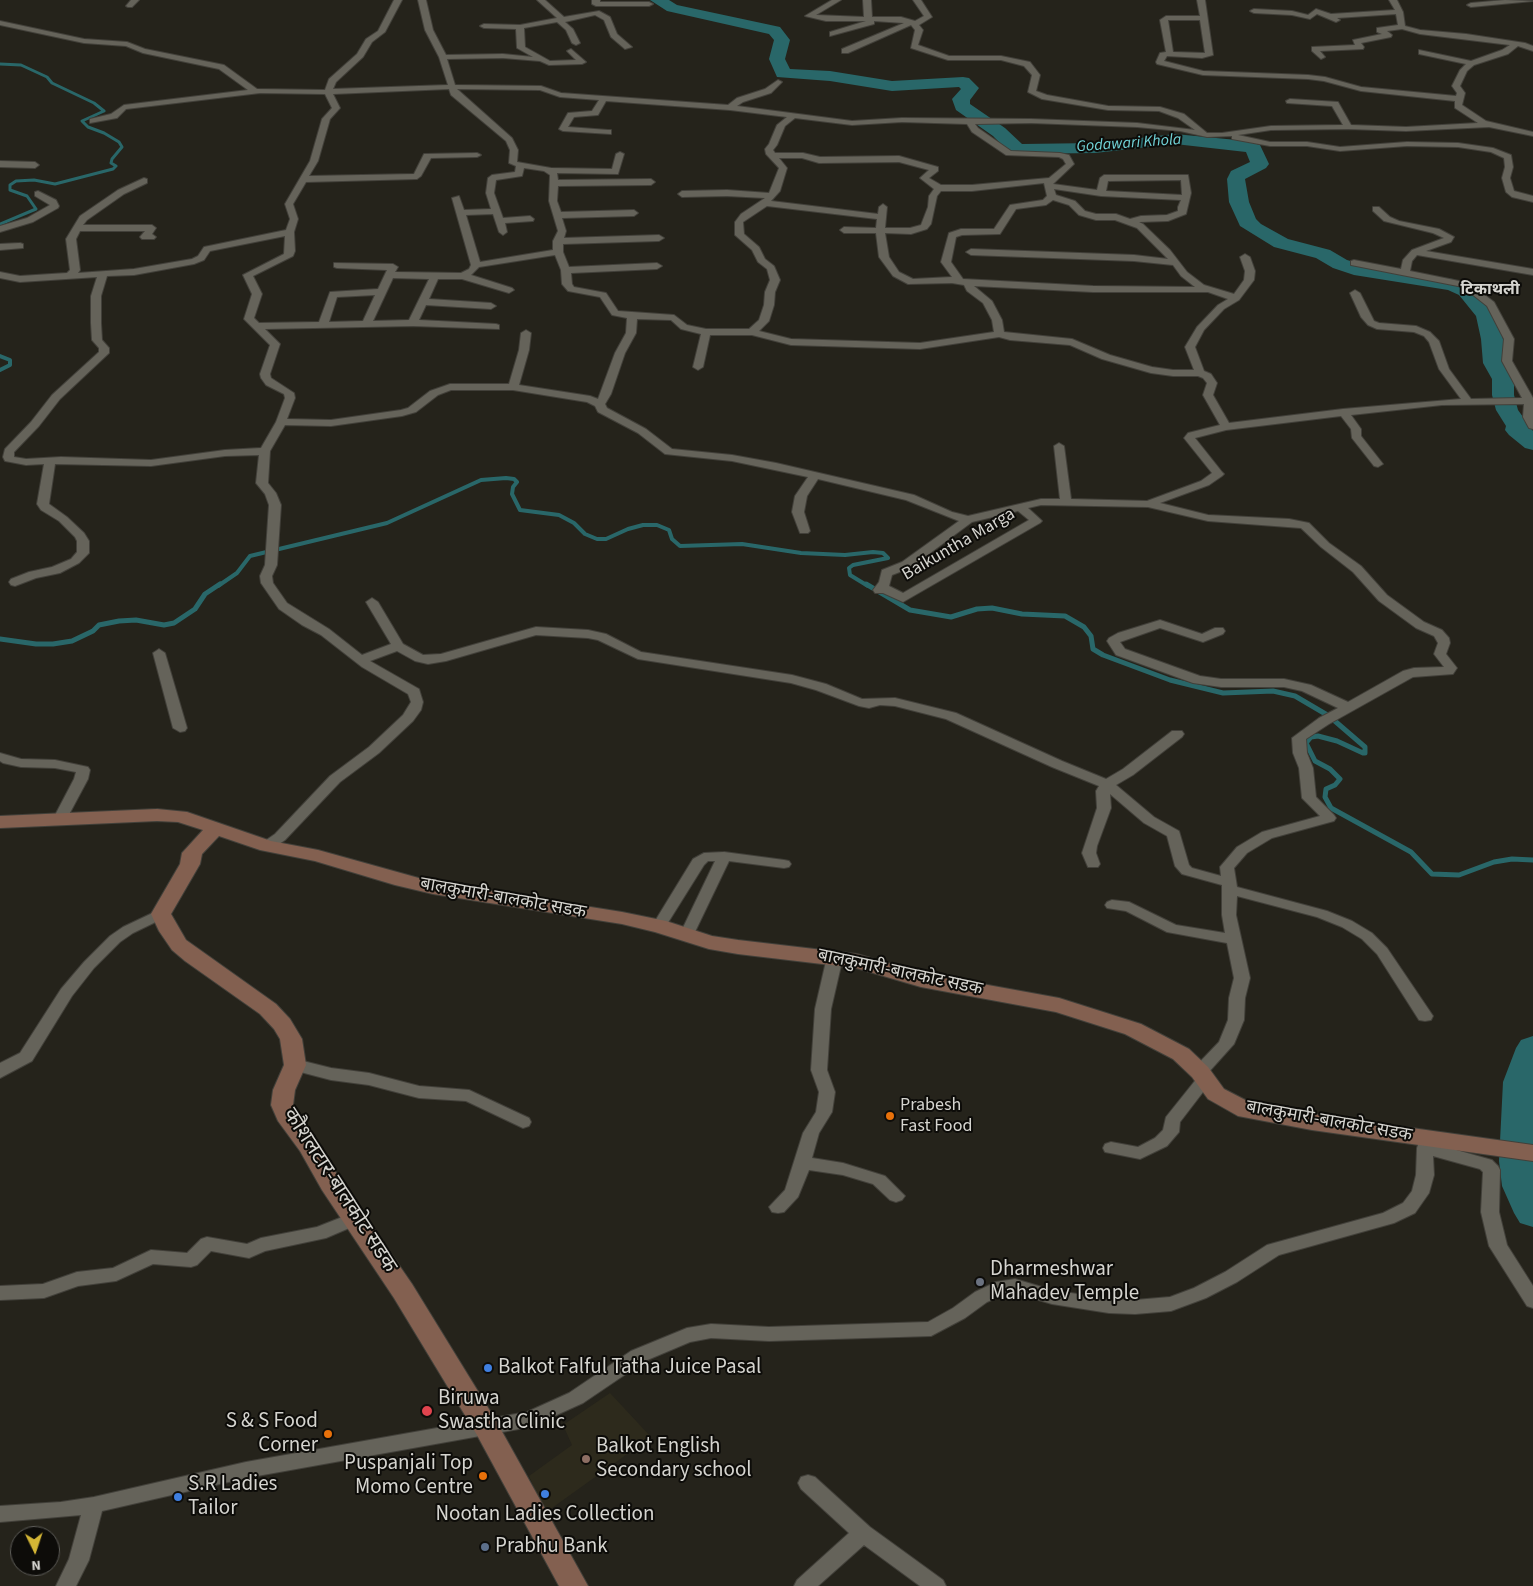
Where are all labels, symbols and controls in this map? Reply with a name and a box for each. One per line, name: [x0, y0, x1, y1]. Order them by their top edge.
water label: Godawari Khola: [1076, 131, 1182, 157]
district label: टिकाथली: [1460, 280, 1520, 300]
street label: Baikuntha Marga: [899, 504, 1019, 586]
street label: बालकुमारी-बालकोट सडक: [418, 874, 588, 924]
street label: बालकुमारी-बालकोट सडक: [816, 945, 984, 1001]
place label: Prabesh Fast Food: [900, 1095, 972, 1138]
street label: बालकुमारी-बालकोट सडक: [1244, 1097, 1414, 1147]
street label: कौशलटार-बालकोट सडक: [276, 1104, 402, 1278]
marker: Prabesh Fast Food: [884, 1110, 896, 1122]
place label: Dharmeshwar Mahadev Temple: [990, 1257, 1139, 1307]
marker: Dharmeshwar Mahadev Temple: [974, 1276, 986, 1288]
place label: Balkot Falful Tatha Juice Pasal: [498, 1355, 761, 1381]
marker: Balkot Falful Tatha Juice Pasal: [482, 1362, 494, 1374]
place label: Biruwa Swastha Clinic: [438, 1386, 565, 1436]
marker: Biruwa Swastha Clinic: [420, 1404, 434, 1418]
place label: S & S Food Corner: [226, 1409, 318, 1459]
marker: S & S Food Corner: [322, 1428, 334, 1440]
place label: Balkot English Secondary school: [596, 1434, 752, 1484]
place label: Puspanjali Top Momo Centre: [344, 1451, 473, 1501]
marker: Balkot English Secondary school: [580, 1453, 592, 1465]
marker: Puspanjali Top Momo Centre: [477, 1470, 489, 1482]
place label: S.R Ladies Tailor: [188, 1472, 277, 1522]
marker: Nootan Ladies Collection: [539, 1488, 551, 1500]
marker: S.R Ladies Tailor: [172, 1491, 184, 1503]
place label: Nootan Ladies Collection: [436, 1502, 654, 1528]
north arrow: [10, 1526, 60, 1576]
place label: Prabhu Bank: [495, 1534, 608, 1560]
marker: Prabhu Bank: [479, 1541, 491, 1553]
text: N: [31, 1555, 41, 1575]

